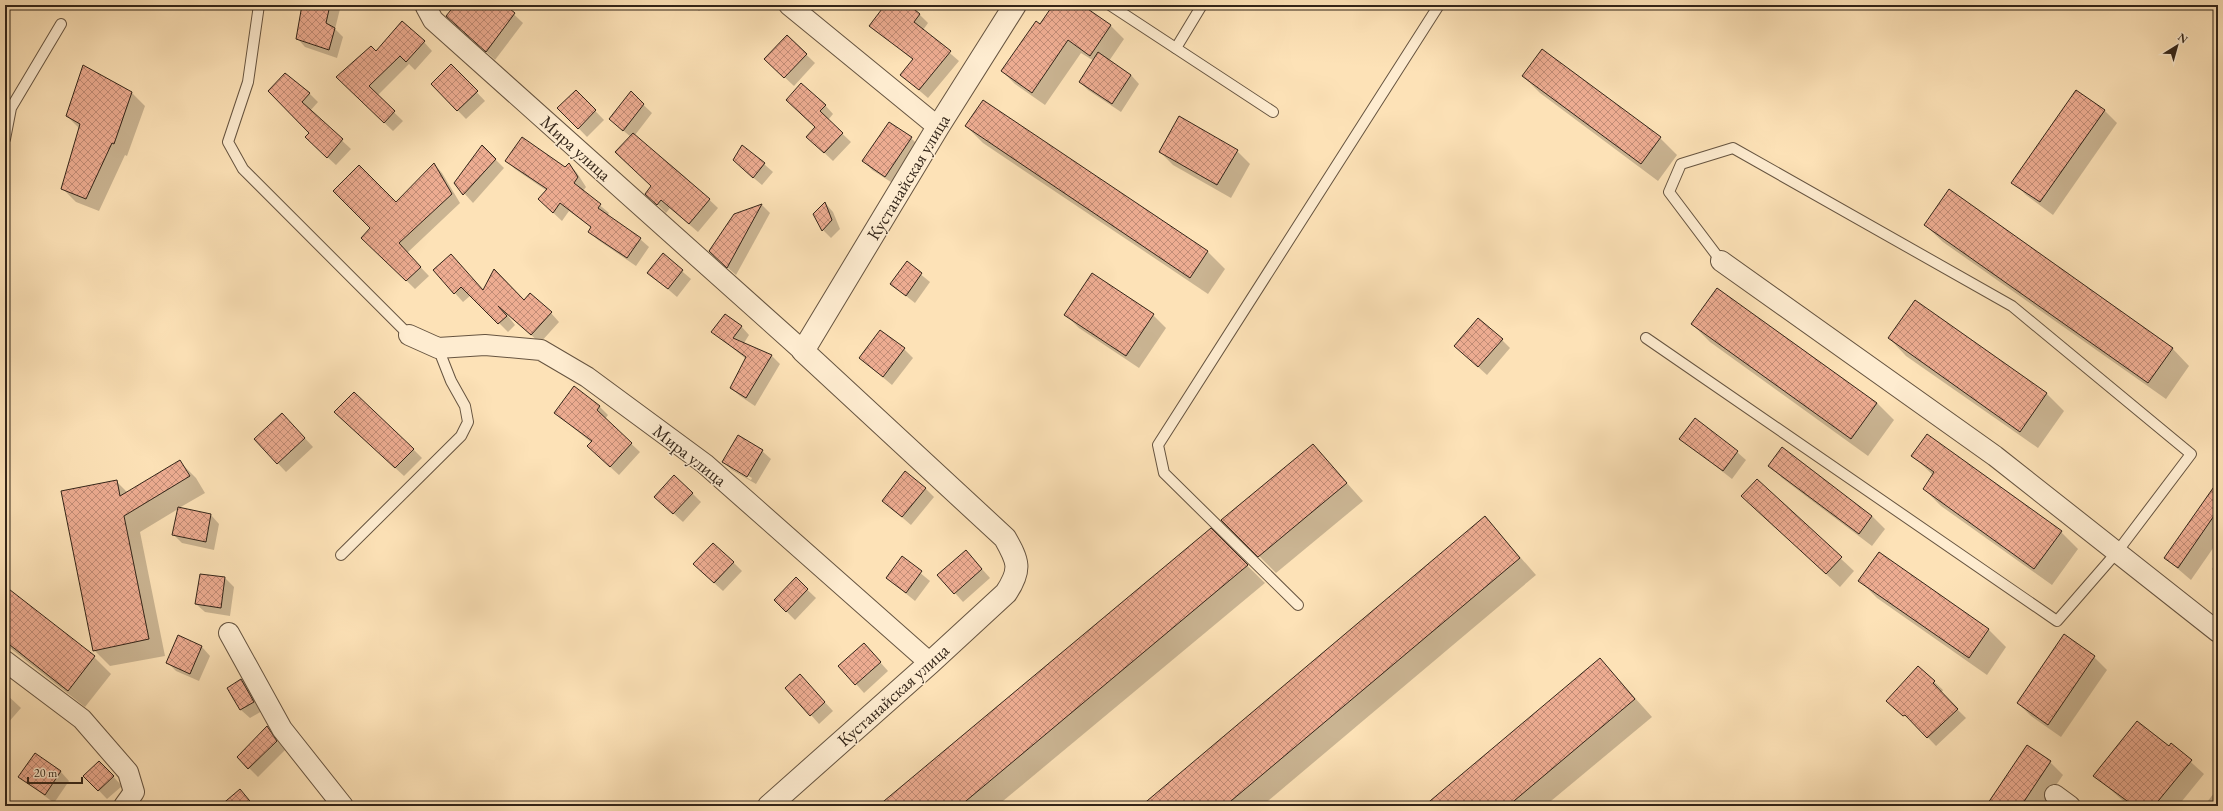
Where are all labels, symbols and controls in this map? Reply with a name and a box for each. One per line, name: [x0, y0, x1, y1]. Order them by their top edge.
north arrow: [2157, 26, 2197, 66]
text: N: [2175, 30, 2191, 46]
street label: Кустанайская улица: [861, 109, 955, 244]
street label: Мира улица: [536, 110, 617, 186]
street label: Мира улица: [648, 419, 732, 492]
street label: Кустанайская улица: [832, 638, 954, 751]
scale bar: [28, 759, 82, 785]
text: 20 m: [34, 765, 58, 781]

